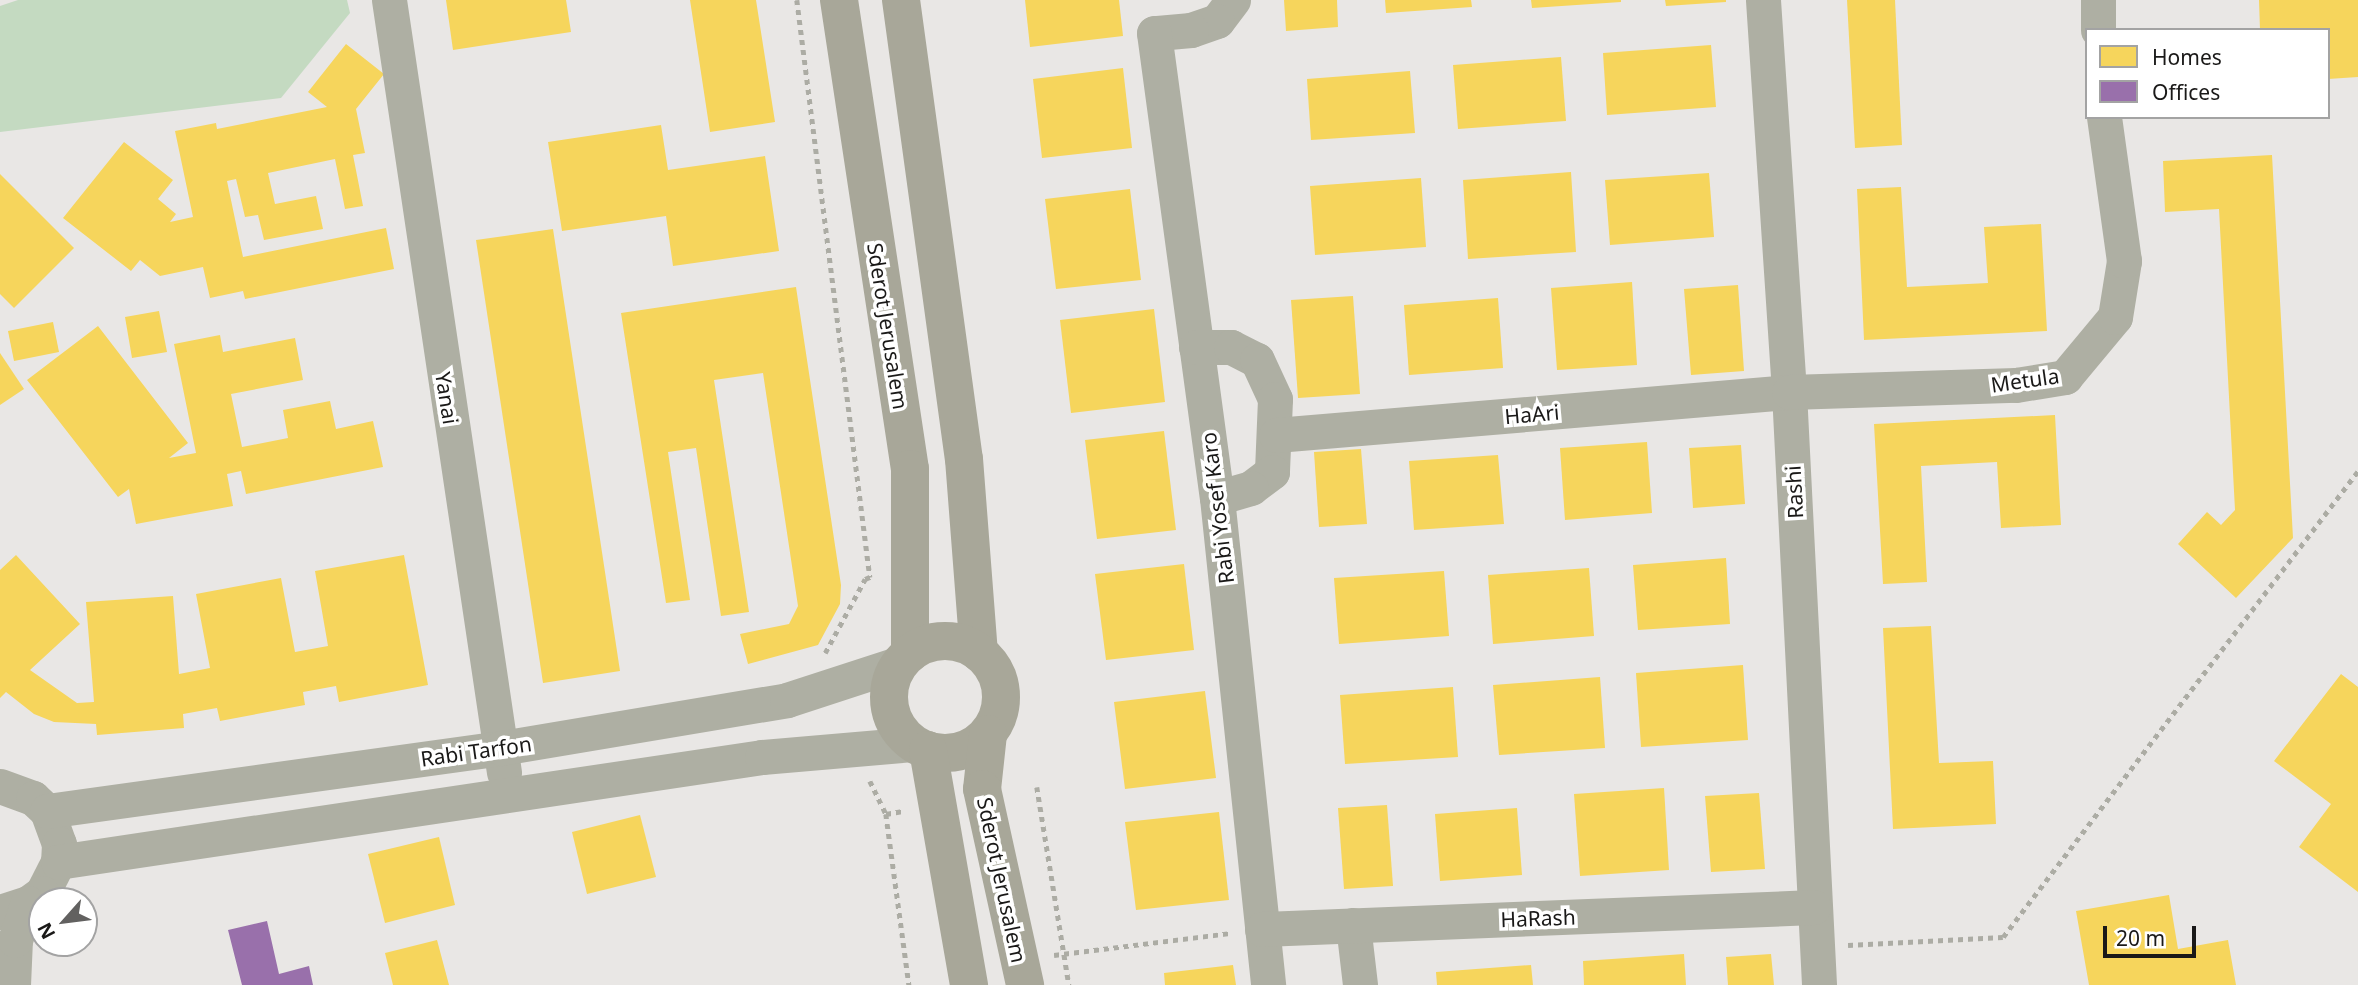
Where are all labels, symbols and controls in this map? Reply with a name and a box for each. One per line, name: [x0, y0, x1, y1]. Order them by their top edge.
legend: [2085, 28, 2330, 119]
text: Homes: [2152, 43, 2222, 71]
text: Offices: [2152, 78, 2220, 106]
street label: Sderot Jerusalem: [862, 241, 914, 411]
street label: Metula: [1989, 363, 2061, 397]
street label: Yanai: [430, 370, 464, 426]
street label: HaAri: [1504, 399, 1560, 429]
street label: Rabi Yosef Karo: [1195, 431, 1239, 585]
street label: Rashi: [1780, 465, 1808, 519]
street label: Rabi Tarfon: [419, 731, 533, 771]
street label: Sderot Jerusalem: [972, 795, 1032, 965]
north arrow: [28, 887, 98, 957]
street label: HaRash: [1500, 904, 1576, 932]
scale bar: [2106, 912, 2199, 956]
text: N: [31, 918, 61, 944]
text: 20 m: [2116, 924, 2165, 952]

